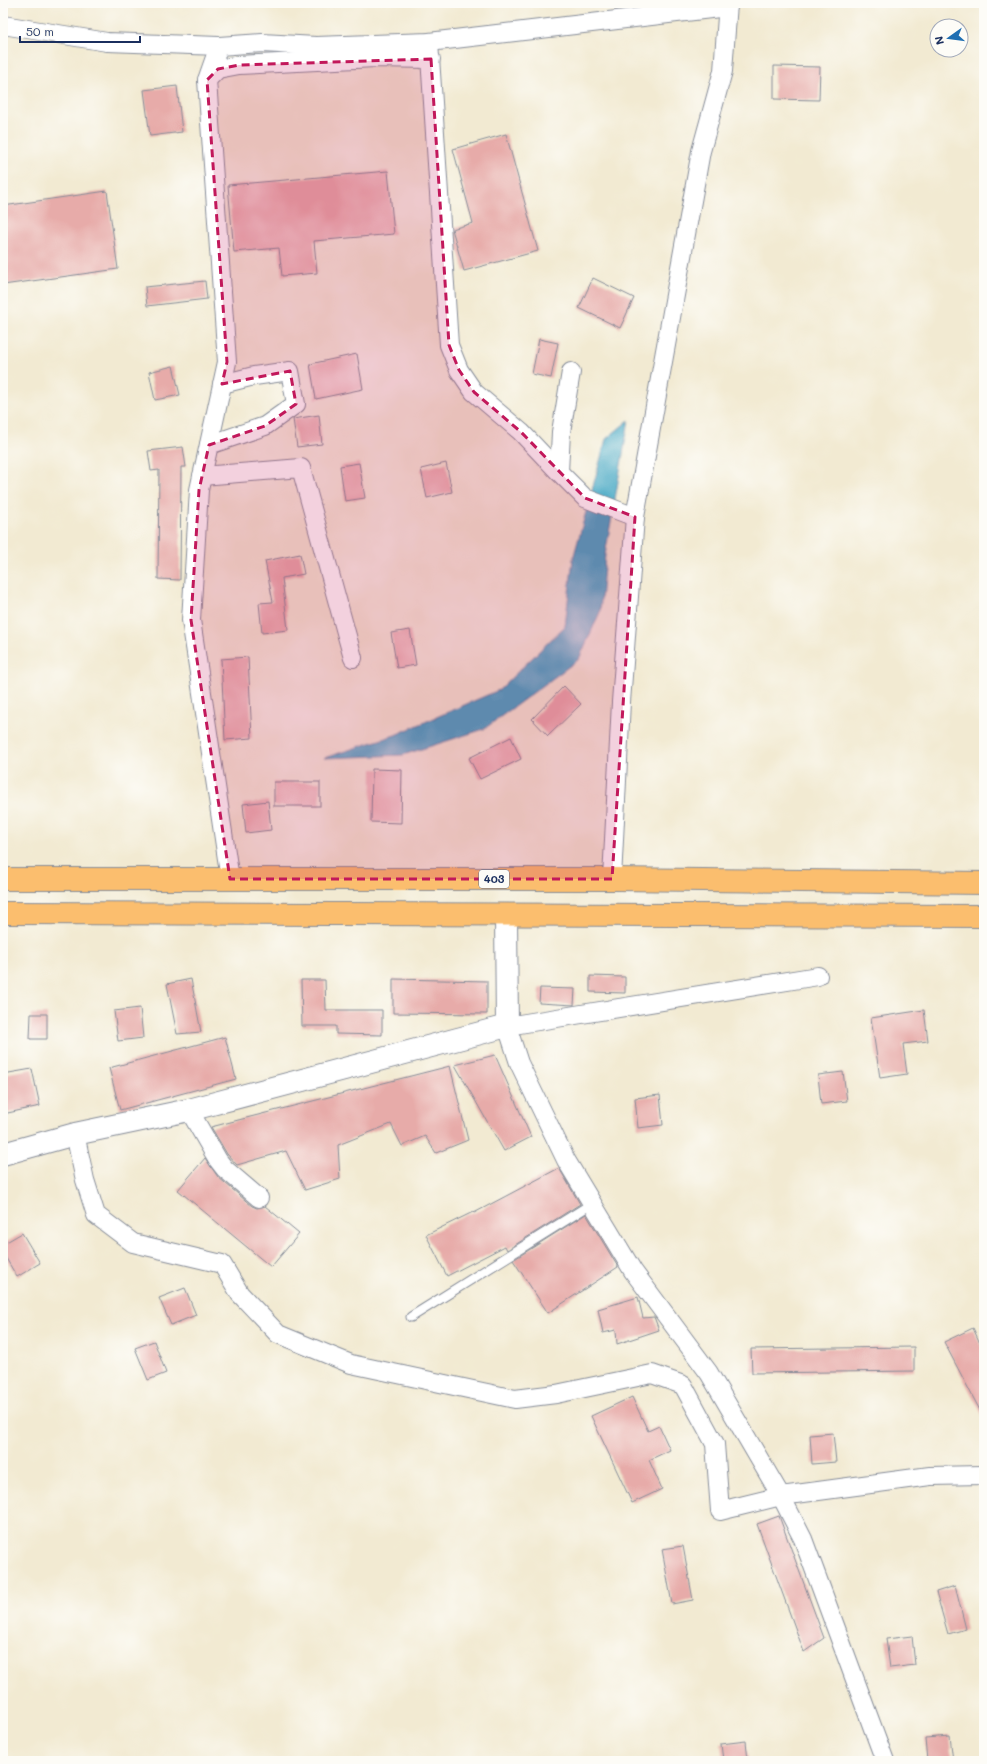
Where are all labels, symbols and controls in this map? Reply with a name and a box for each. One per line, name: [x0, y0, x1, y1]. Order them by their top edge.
scale bar: [20, 18, 140, 44]
north arrow: [929, 18, 969, 58]
text: 50 m: [26, 23, 54, 39]
text: N: [931, 35, 947, 46]
road number: 403: [479, 870, 509, 888]

